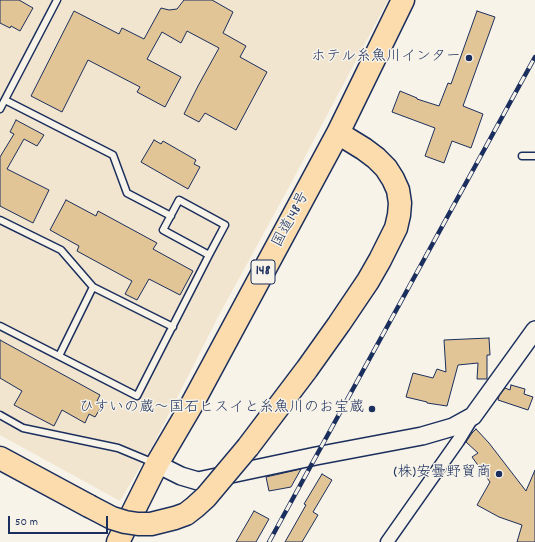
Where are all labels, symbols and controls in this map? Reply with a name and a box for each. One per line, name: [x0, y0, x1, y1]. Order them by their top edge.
place label: ホテル糸魚川インター: [311, 49, 461, 67]
marker: ホテル糸魚川インター: [464, 53, 474, 63]
street label: 国道148号: [270, 189, 314, 251]
road number: 148: [251, 260, 275, 284]
place label: ひすいの蔵～国石ヒスイと糸魚川のお宝蔵: [79, 400, 364, 418]
marker: ひすいの蔵～国石ヒスイと糸魚川のお宝蔵: [367, 404, 377, 414]
place label: (株)安曇野貿商: [394, 465, 491, 483]
marker: (株)安曇野貿商: [494, 469, 504, 479]
scale bar: [10, 508, 110, 534]
text: 50 m: [15, 514, 38, 531]

